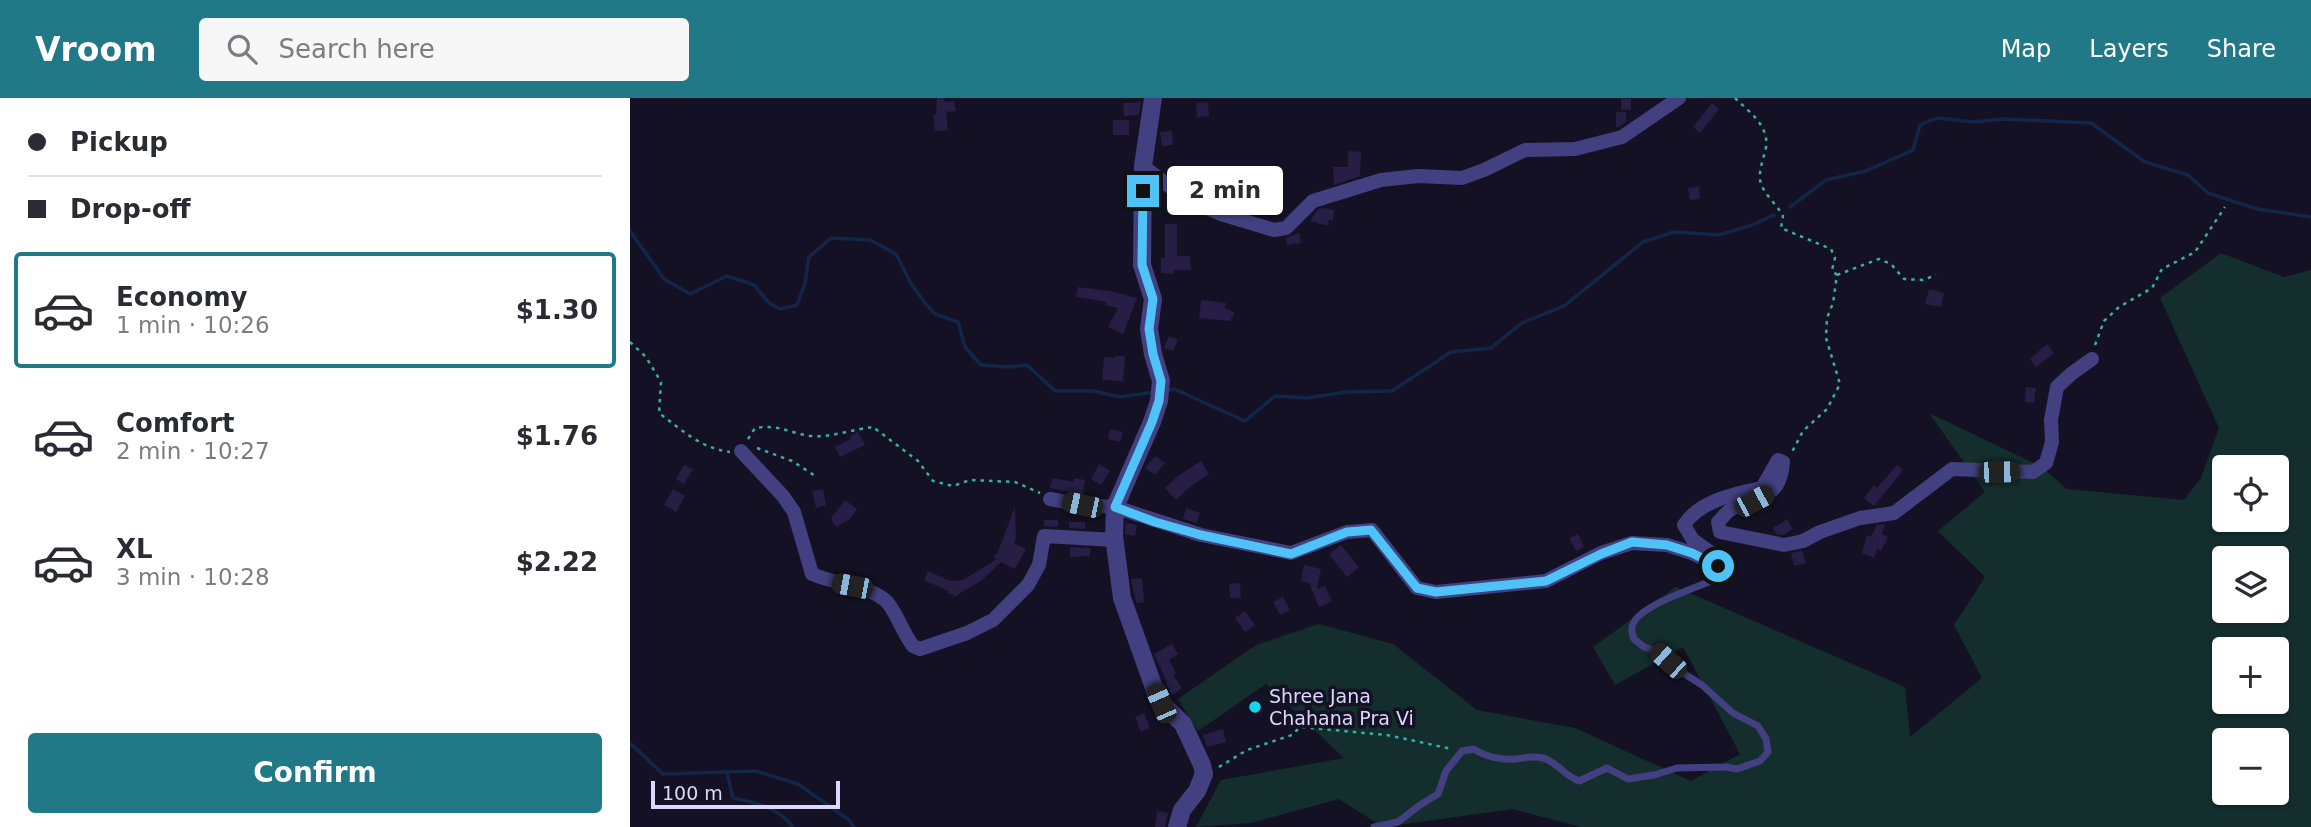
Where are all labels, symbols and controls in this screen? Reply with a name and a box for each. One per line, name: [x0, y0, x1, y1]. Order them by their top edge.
search box: [199, 18, 689, 81]
text: Vroom: [35, 30, 157, 69]
icon: search: [223, 30, 261, 68]
text: Search here: [279, 34, 435, 64]
text: Map: [2001, 35, 2051, 63]
text: Layers: [2089, 35, 2169, 63]
text: Share: [2207, 35, 2276, 63]
text: Pickup: [70, 127, 168, 157]
callout: 2 min: [1168, 166, 1283, 216]
route end: [1127, 175, 1159, 207]
text: 2 min: [1189, 177, 1261, 203]
text: Drop-off: [70, 194, 191, 224]
icon: car: [32, 279, 95, 342]
text: Economy: [116, 282, 247, 312]
text: $1.30: [516, 295, 598, 325]
text: 1 min · 10:26: [116, 312, 270, 338]
icon: car: [32, 405, 95, 468]
text: Comfort: [116, 408, 234, 438]
text: $1.76: [516, 421, 598, 451]
text: 2 min · 10:27: [116, 438, 270, 464]
map controls: [2212, 455, 2289, 805]
button: locate: [2212, 455, 2289, 532]
car: [1978, 461, 2021, 483]
car: [1731, 482, 1778, 520]
car: [1060, 490, 1105, 520]
icon: car: [32, 531, 95, 594]
text: XL: [116, 534, 153, 564]
button: layers: [2212, 546, 2289, 623]
text: $2.22: [516, 547, 598, 577]
route start: [1702, 550, 1734, 582]
text: 3 min · 10:28: [116, 564, 270, 590]
car: [830, 572, 875, 600]
button: +: [2212, 637, 2289, 714]
car: [1646, 639, 1691, 683]
car: [1143, 680, 1180, 726]
place label: Shree Jana Chahana Pra Vi: [1269, 685, 1414, 729]
marker: Shree Jana Chahana Pra Vi: [1247, 699, 1263, 715]
button: −: [2212, 728, 2289, 805]
button: Confirm: [28, 733, 602, 813]
scale bar: [651, 778, 840, 810]
text: 100 m: [662, 782, 723, 804]

